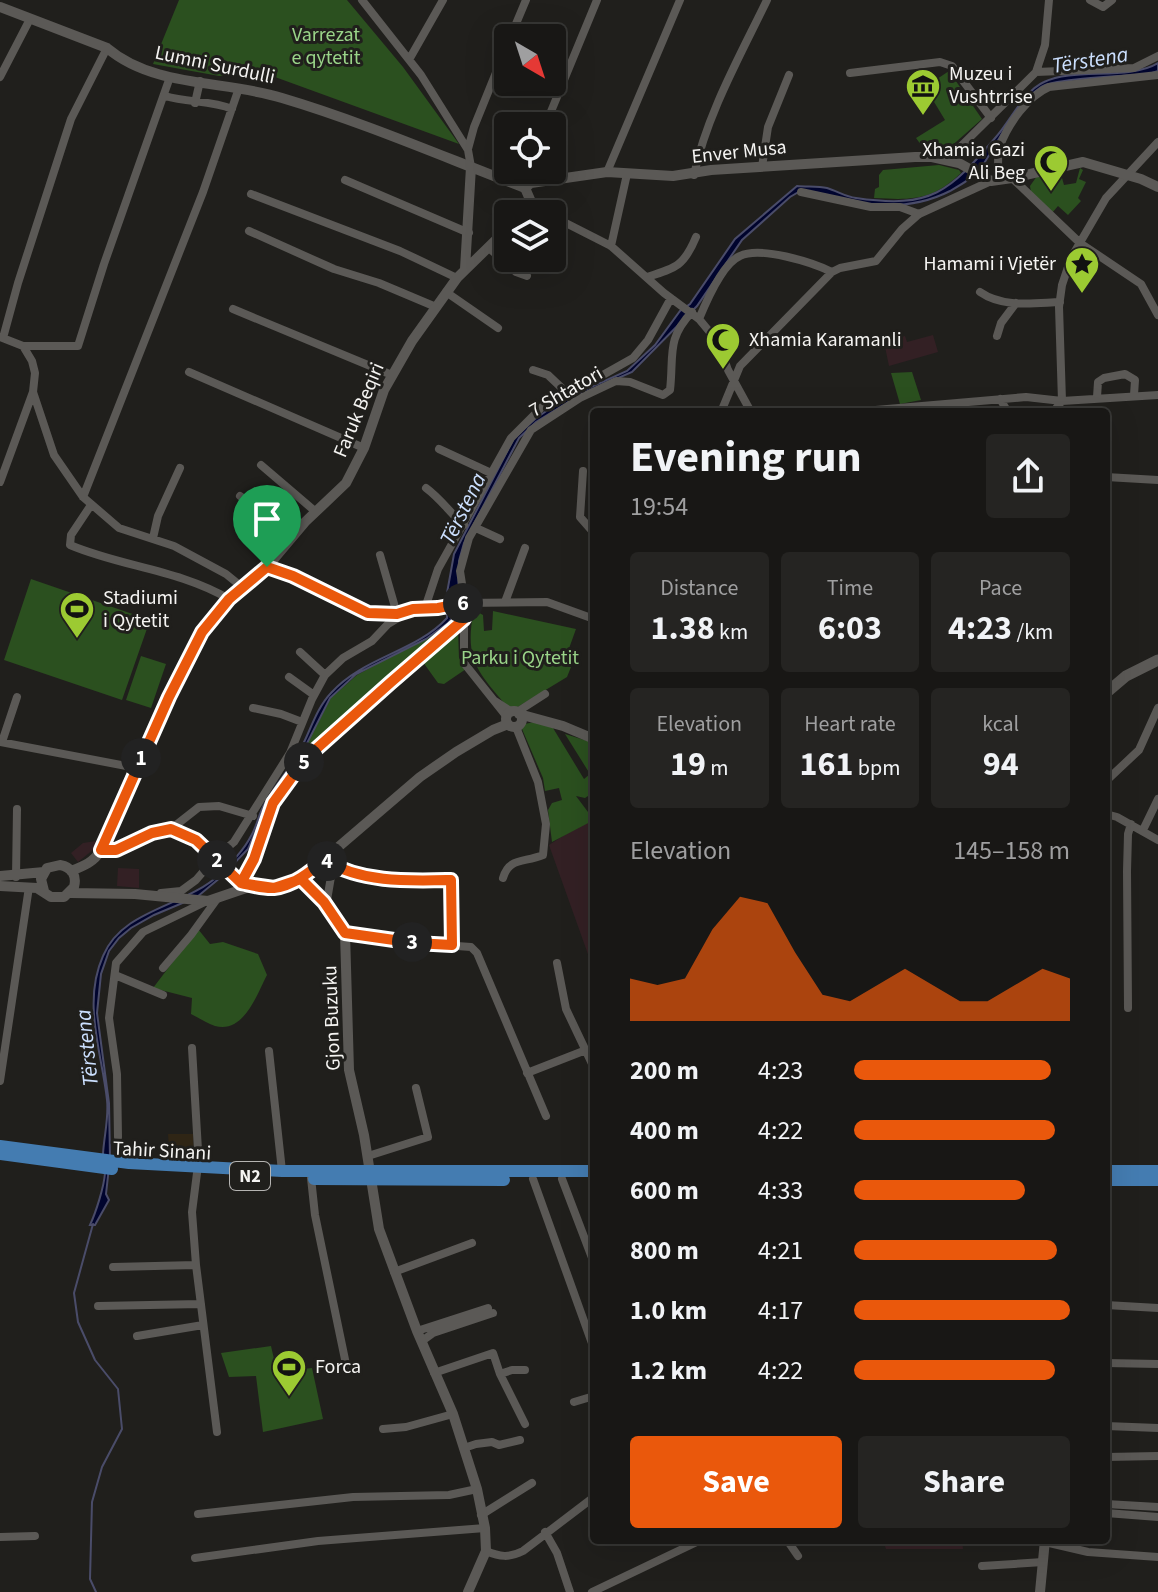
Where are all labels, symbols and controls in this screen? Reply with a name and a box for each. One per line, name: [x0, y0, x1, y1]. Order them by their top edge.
park label: Varrezat e qytetit: [291, 21, 361, 72]
north arrow: [494, 24, 566, 96]
map controls: [494, 24, 566, 272]
water label: Tërstena: [1049, 38, 1131, 82]
street label: Lumni Surdulli: [152, 39, 278, 91]
place label: Muzeu i Vushtrrise: [949, 60, 1033, 111]
museum icon: Muzeu i Vushtrrise: [904, 67, 942, 117]
button: locate: [494, 112, 566, 184]
street label: Enver Musa: [690, 133, 788, 171]
place label: Xhamia Gazi Ali Beg: [922, 136, 1025, 187]
mosque icon: Xhamia Gazi Ali Beg: [1032, 143, 1070, 193]
button: layers: [494, 200, 566, 272]
place icon: Hamami i Vjetër: [1063, 245, 1101, 295]
place label: Hamami i Vjetër: [923, 250, 1056, 278]
mosque icon: Xhamia Karamanli: [704, 321, 742, 371]
place label: Xhamia Karamanli: [749, 326, 902, 354]
street label: Faruk Beqiri: [326, 358, 392, 462]
street label: 7 Shtatori: [524, 360, 608, 424]
text: Evening run: [630, 426, 862, 489]
button: share: [986, 434, 1070, 518]
water label: Tërstena: [432, 467, 494, 551]
pin: [233, 485, 301, 567]
text: 19:54: [630, 488, 688, 525]
icon: arrive: [245, 497, 289, 541]
text: Distance: [660, 572, 738, 604]
text: Time: [827, 572, 873, 604]
text: Pace: [979, 572, 1022, 604]
pin: 6: [443, 583, 483, 623]
place label: Stadiumi i Qytetit: [103, 584, 178, 635]
text: 6: [457, 587, 469, 619]
sports icon: Stadiumi i Qytetit: [58, 590, 96, 640]
text: 1.38: [651, 604, 715, 653]
text: 6:03: [818, 604, 882, 653]
text: 4:23: [948, 604, 1012, 653]
text: km: [715, 616, 748, 648]
text: /km: [1012, 616, 1053, 648]
park label: Parku i Qytetit: [461, 644, 579, 672]
text: Elevation: [656, 708, 742, 740]
text: Heart rate: [804, 708, 896, 740]
text: kcal: [982, 708, 1019, 740]
pin: 1: [121, 738, 161, 778]
text: 19: [670, 740, 706, 789]
text: 161: [800, 740, 853, 789]
text: 94: [983, 740, 1019, 789]
text: 1: [135, 742, 147, 774]
pin: 5: [284, 742, 324, 782]
text: 5: [298, 746, 310, 778]
text: m: [706, 752, 729, 784]
text: bpm: [853, 752, 900, 784]
text: Elevation: [630, 832, 731, 869]
text: 145–158 m: [953, 832, 1070, 869]
pin: 2: [197, 840, 237, 880]
pin: 4: [307, 841, 347, 881]
text: 2: [211, 844, 223, 876]
text: 4: [321, 845, 333, 877]
pin: 3: [392, 922, 432, 962]
text: 3: [406, 926, 418, 958]
street label: Gjon Buzuku: [316, 965, 348, 1071]
water label: Tërstena: [67, 1008, 107, 1088]
text: 200 m: [630, 1052, 699, 1089]
text: 4:23: [758, 1052, 803, 1089]
text: 400 m: [630, 1112, 699, 1149]
text: 4:22: [758, 1112, 803, 1149]
street label: Tahir Sinani: [112, 1134, 212, 1168]
road number: N2: [230, 1162, 270, 1190]
text: 600 m: [630, 1172, 699, 1209]
text: 4:33: [758, 1172, 803, 1209]
text: 800 m: [630, 1232, 699, 1269]
text: 4:21: [758, 1232, 803, 1269]
text: 1.0 km: [630, 1292, 707, 1329]
text: 4:17: [758, 1292, 803, 1329]
sports icon: Forca: [270, 1348, 308, 1398]
text: 1.2 km: [630, 1352, 707, 1389]
text: 4:22: [758, 1352, 803, 1389]
place label: Forca: [315, 1353, 361, 1381]
button: Save: [630, 1436, 842, 1528]
button: Share: [858, 1436, 1070, 1528]

